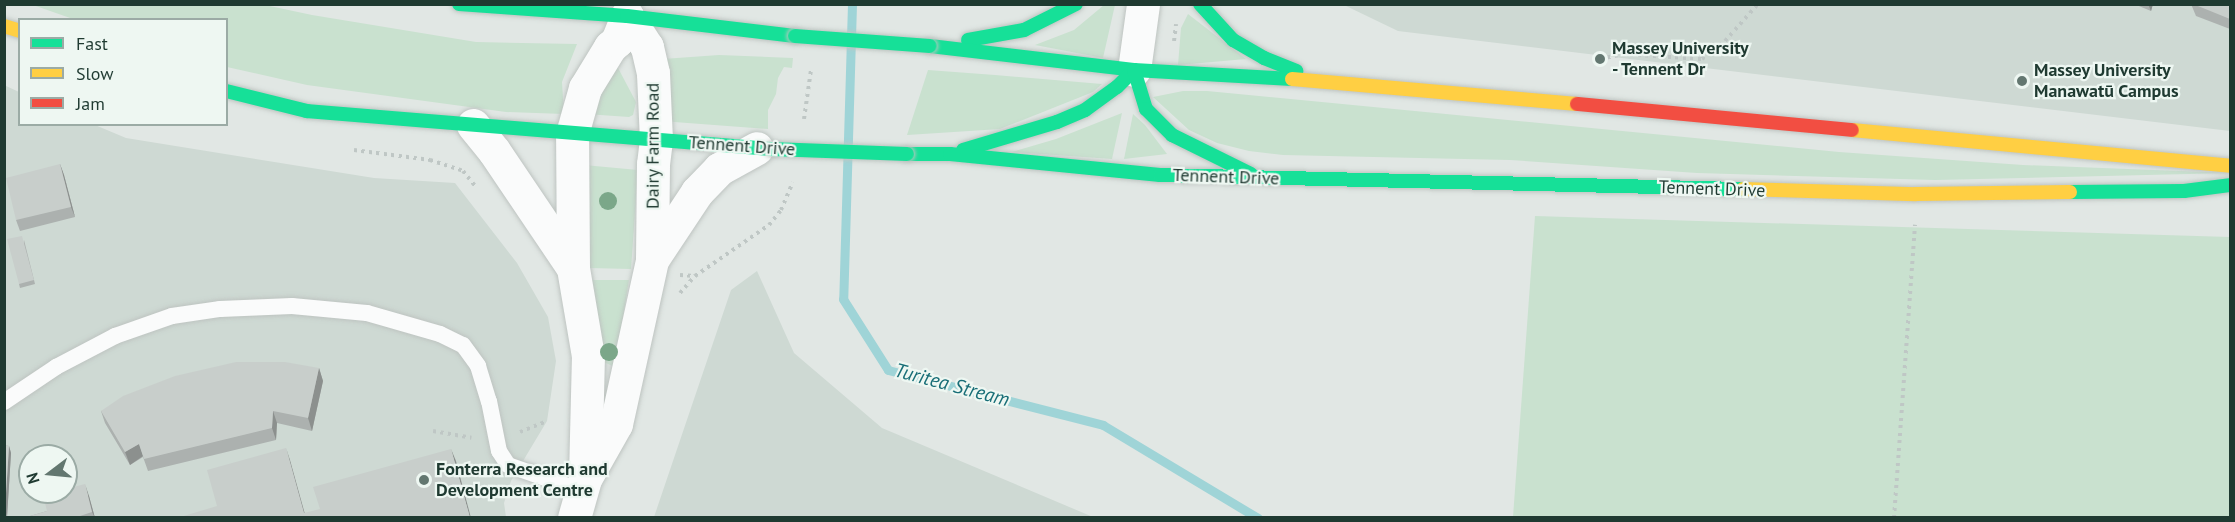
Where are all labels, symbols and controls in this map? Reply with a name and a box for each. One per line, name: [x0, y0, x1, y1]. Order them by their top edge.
legend: [18, 18, 228, 126]
text: Fast: [76, 32, 108, 55]
place label: Massey University - Tennent Dr: [1612, 38, 1749, 80]
marker: Massey University - Tennent Dr: [1593, 52, 1607, 66]
place label: Massey University Manawatū Campus: [2034, 60, 2179, 103]
text: Slow: [76, 62, 114, 85]
marker: Massey University Manawatū Campus: [2015, 74, 2029, 88]
street label: Dairy Farm Road: [642, 83, 664, 209]
text: Jam: [76, 92, 105, 115]
street label: Tennent Drive: [688, 132, 796, 160]
street label: Tennent Drive: [1172, 164, 1280, 190]
street label: Tennent Drive: [1658, 176, 1766, 202]
water label: Turitea Stream: [892, 358, 1012, 412]
north arrow: [18, 444, 78, 504]
place label: Fonterra Research and Development Centre: [436, 459, 608, 502]
text: N: [22, 471, 44, 486]
marker: Fonterra Research and Development Centre: [417, 473, 431, 487]

